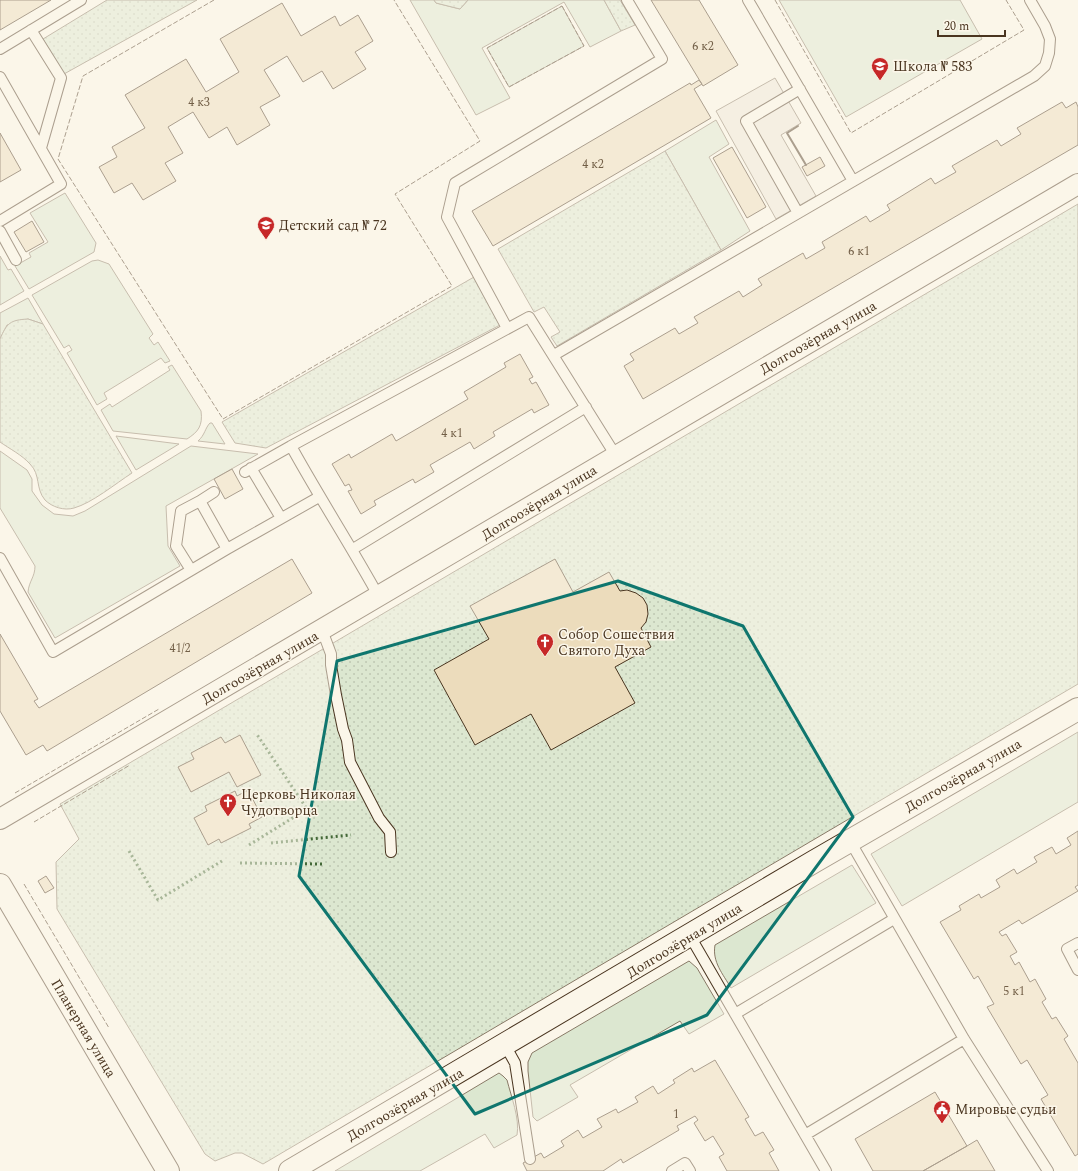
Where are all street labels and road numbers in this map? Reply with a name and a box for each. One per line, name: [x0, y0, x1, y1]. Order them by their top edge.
street label: Долгоозёрная улица: [756, 295, 881, 379]
street label: Долгоозёрная улица: [477, 459, 601, 545]
street label: Долгоозёрная улица: [198, 625, 323, 709]
street label: Долгоозёрная улица: [901, 733, 1026, 817]
street label: Долгоозёрная улица: [622, 897, 746, 983]
street label: Планерная улица: [46, 975, 122, 1082]
street label: Долгоозёрная улица: [343, 1062, 468, 1146]

